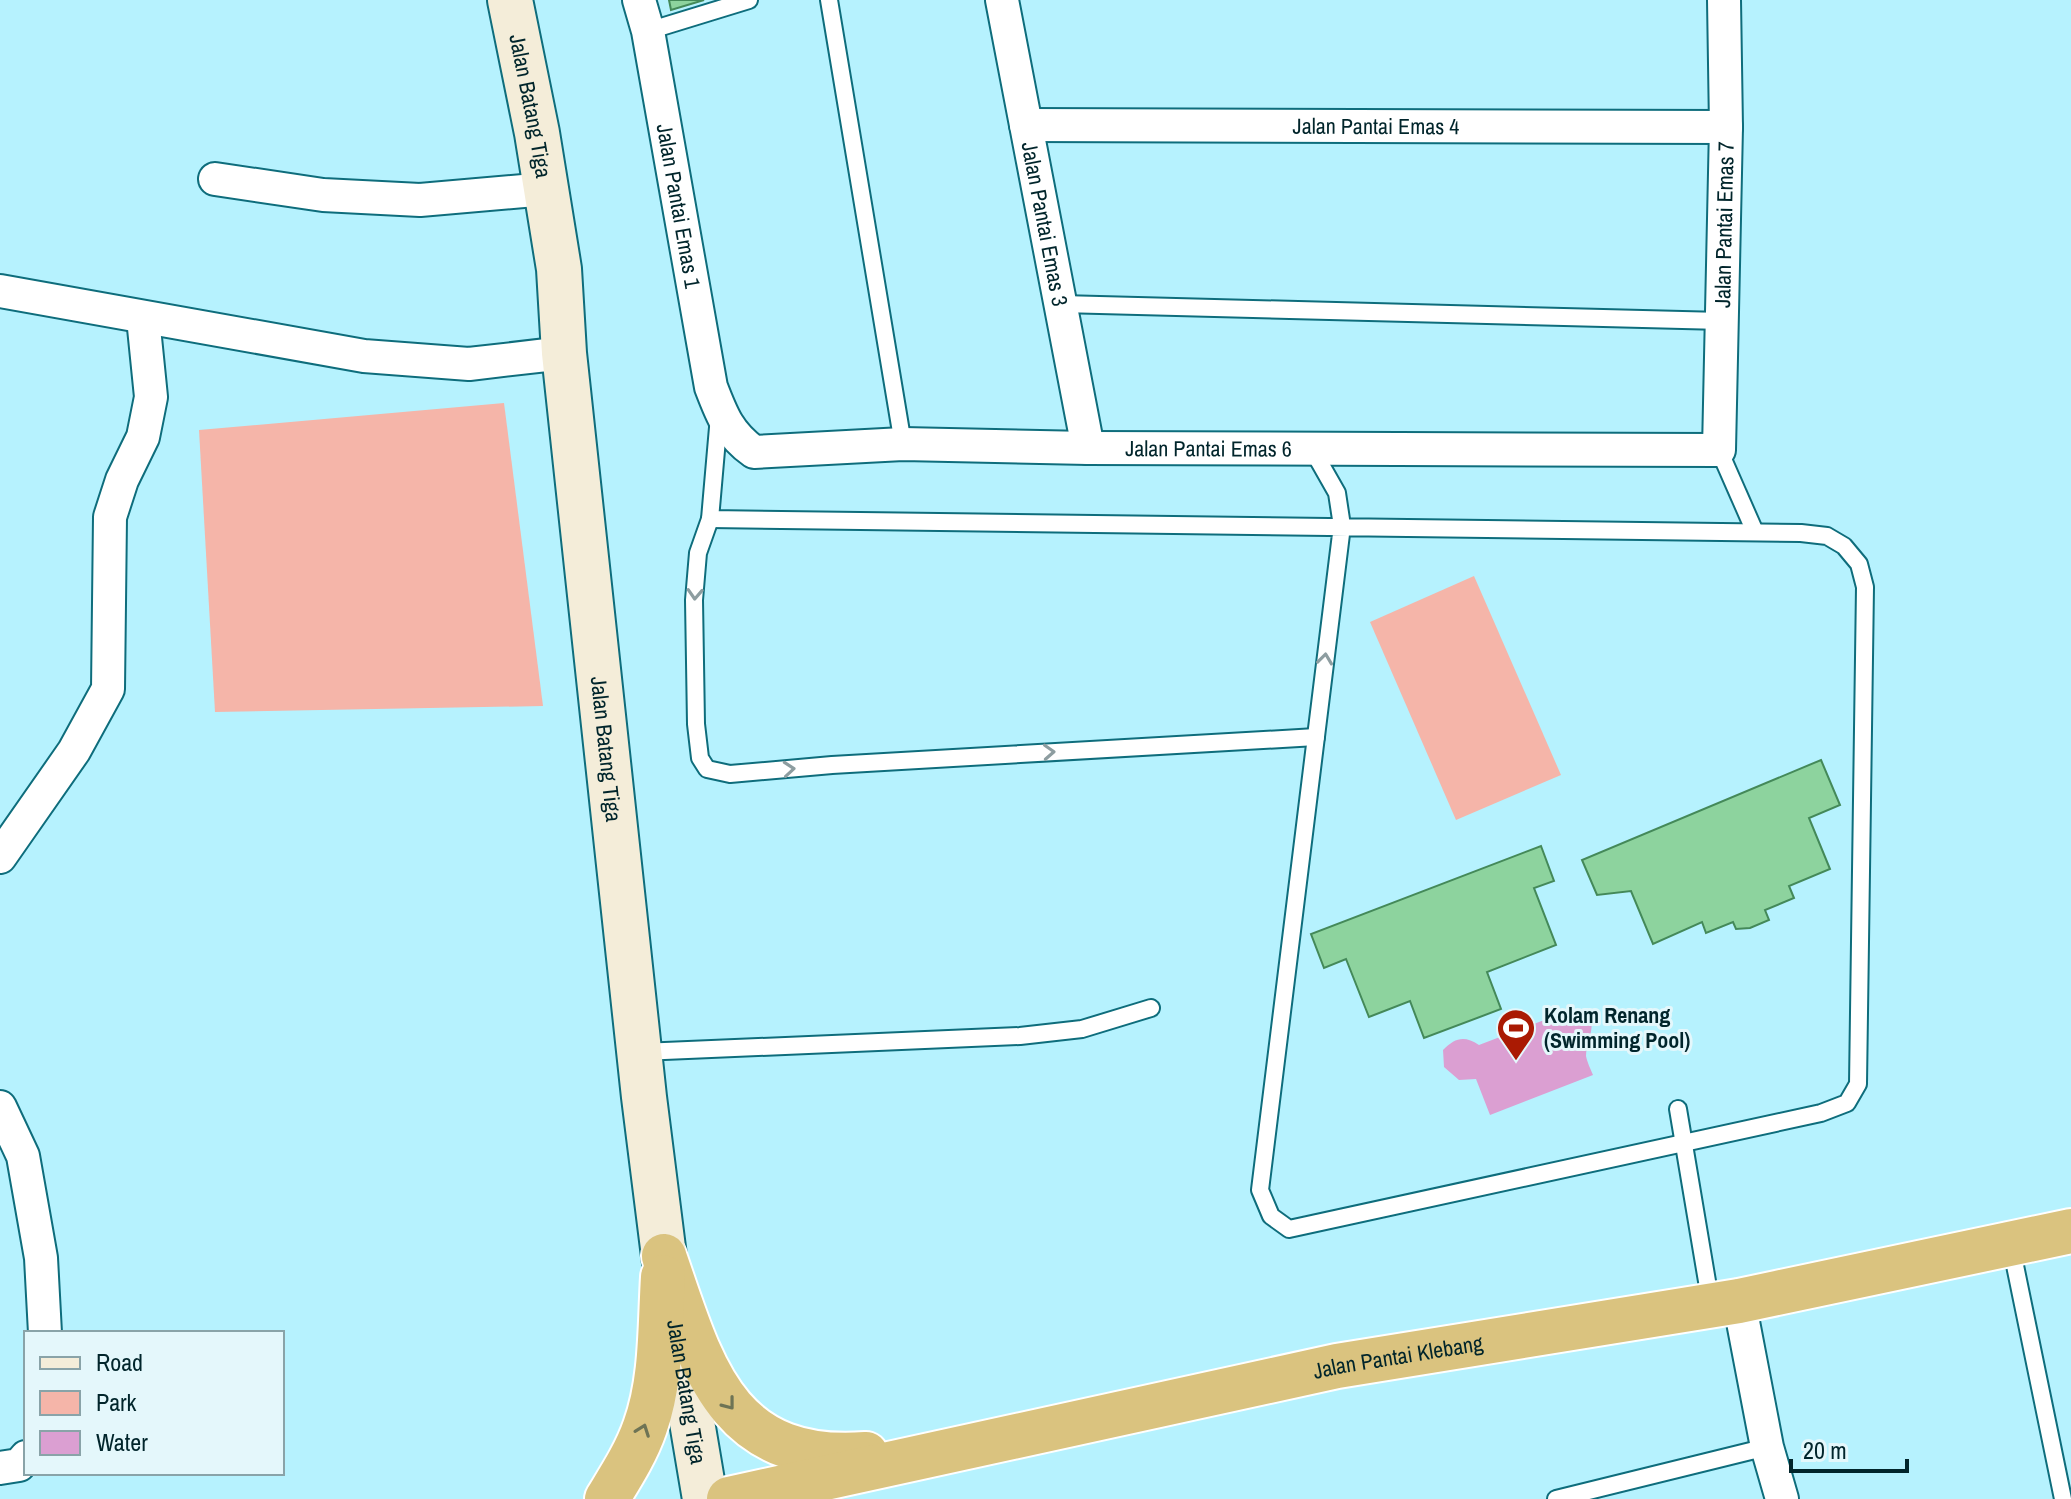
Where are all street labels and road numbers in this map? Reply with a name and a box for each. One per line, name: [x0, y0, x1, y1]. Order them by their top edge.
street label: Jalan Batang Tiga: [502, 31, 559, 180]
street label: Jalan Pantai Emas 4: [1293, 111, 1459, 141]
street label: Jalan Pantai Emas 1: [650, 121, 708, 291]
street label: Jalan Pantai Emas 3: [1015, 139, 1075, 309]
street label: Jalan Pantai Emas 7: [1707, 141, 1741, 308]
street label: Jalan Pantai Emas 6: [1125, 433, 1292, 464]
street label: Jalan Batang Tiga: [584, 675, 629, 823]
street label: Jalan Batang Tiga: [660, 1317, 714, 1466]
street label: Jalan Pantai Klebang: [1310, 1328, 1485, 1386]

